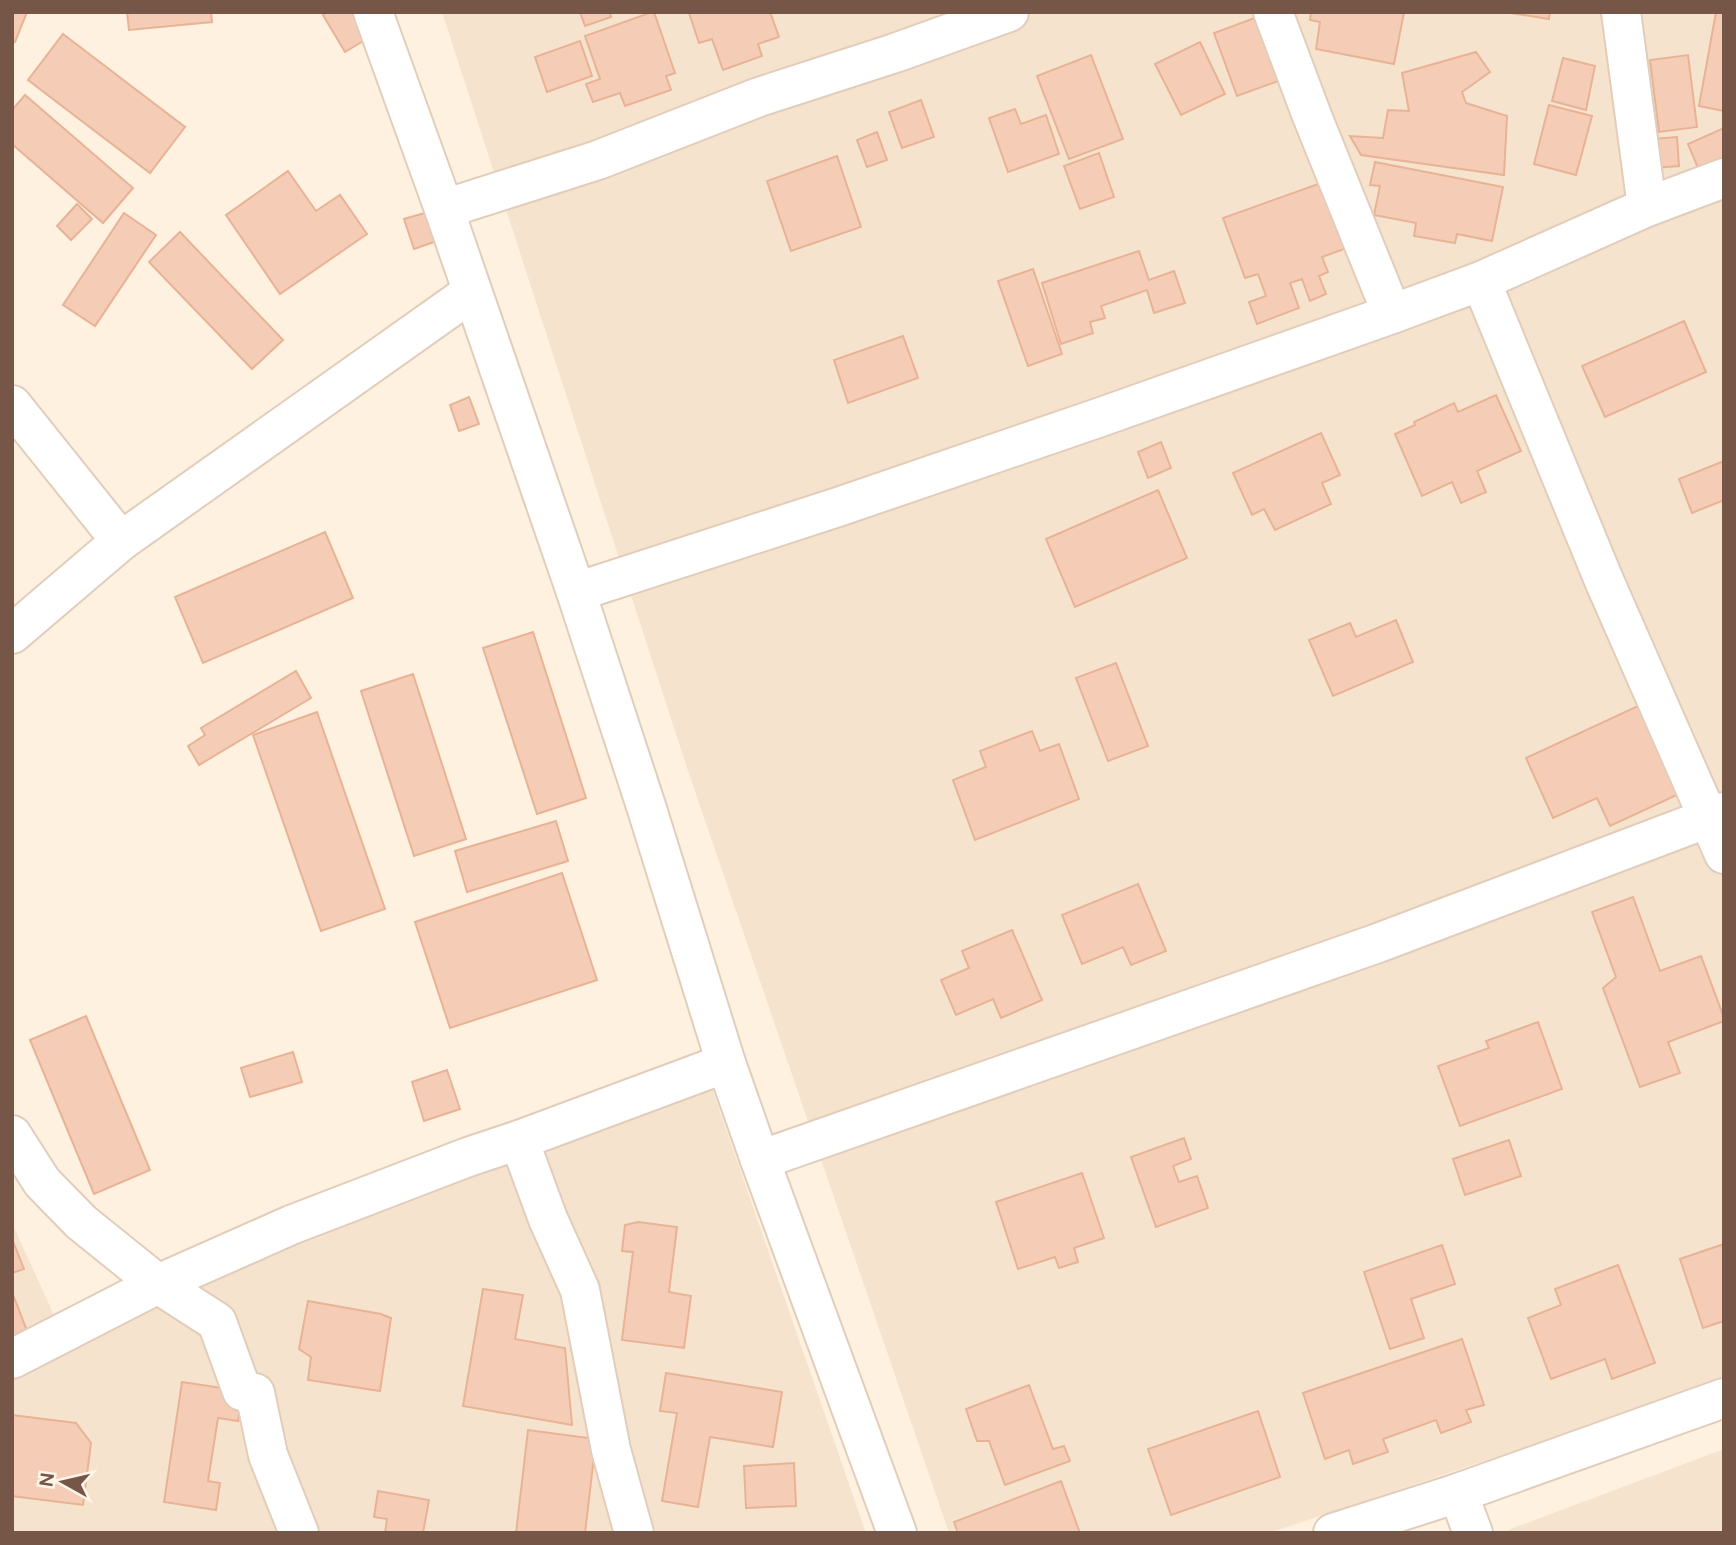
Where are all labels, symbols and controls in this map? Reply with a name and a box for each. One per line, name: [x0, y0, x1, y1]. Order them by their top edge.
north arrow: [28, 1447, 98, 1517]
text: N: [33, 1471, 60, 1488]

